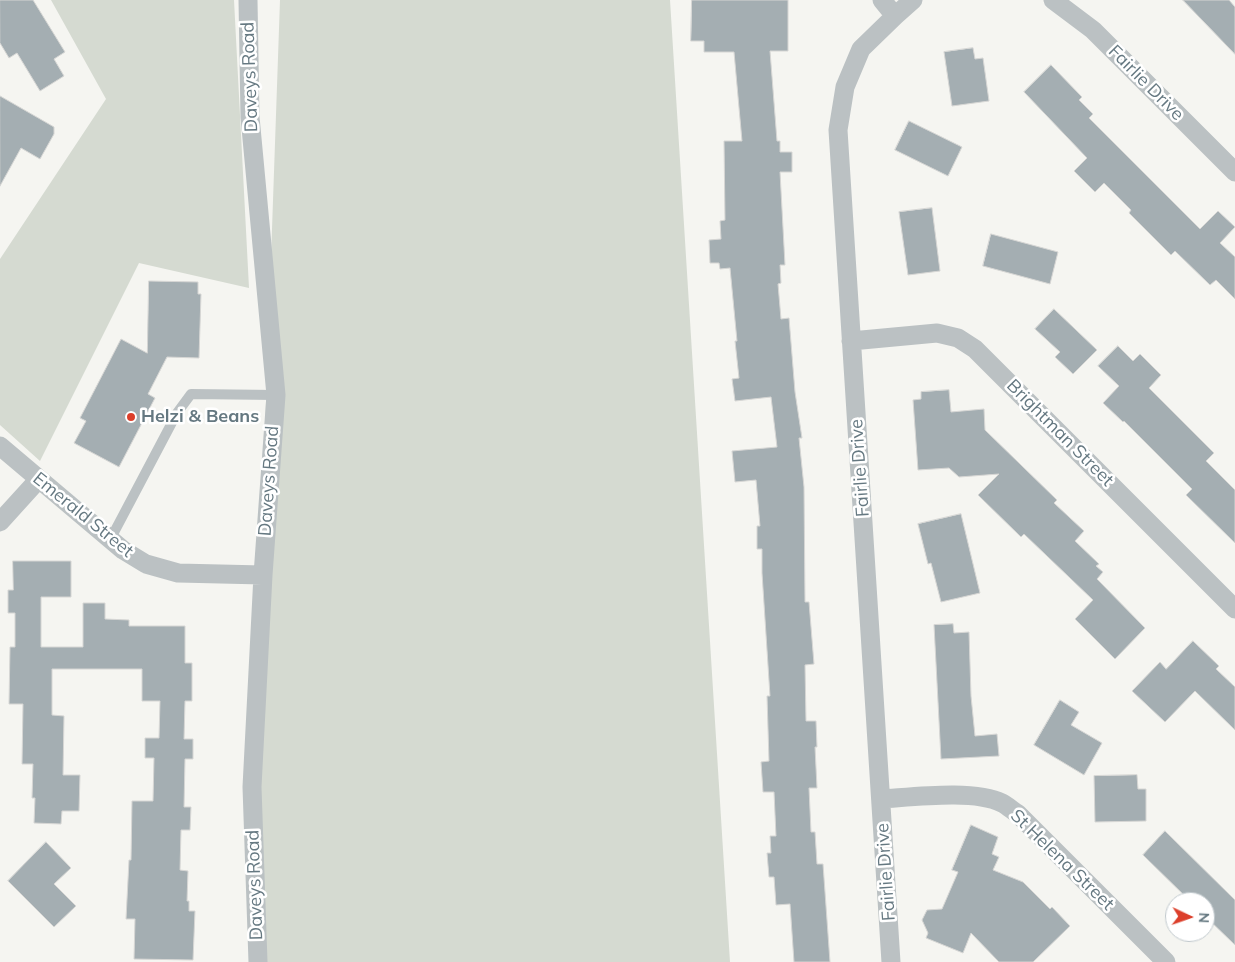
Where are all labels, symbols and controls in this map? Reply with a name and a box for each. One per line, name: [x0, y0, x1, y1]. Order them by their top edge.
street label: Daveys Road: [237, 21, 263, 133]
street label: Fairlie Drive: [1104, 41, 1188, 125]
street label: Brightman Street: [1002, 375, 1118, 491]
place label: Helzi & Beans: [141, 406, 259, 428]
marker: Helzi & Beans: [125, 411, 137, 423]
street label: Fairlie Drive: [846, 418, 874, 518]
street label: Daveys Road: [254, 425, 284, 537]
street label: Emerald Street: [28, 468, 138, 562]
street label: St Helena Street: [1006, 805, 1118, 915]
street label: Fairlie Drive: [872, 822, 900, 922]
street label: Daveys Road: [242, 829, 268, 941]
north arrow: [1165, 892, 1215, 942]
text: N: [1195, 912, 1213, 923]

